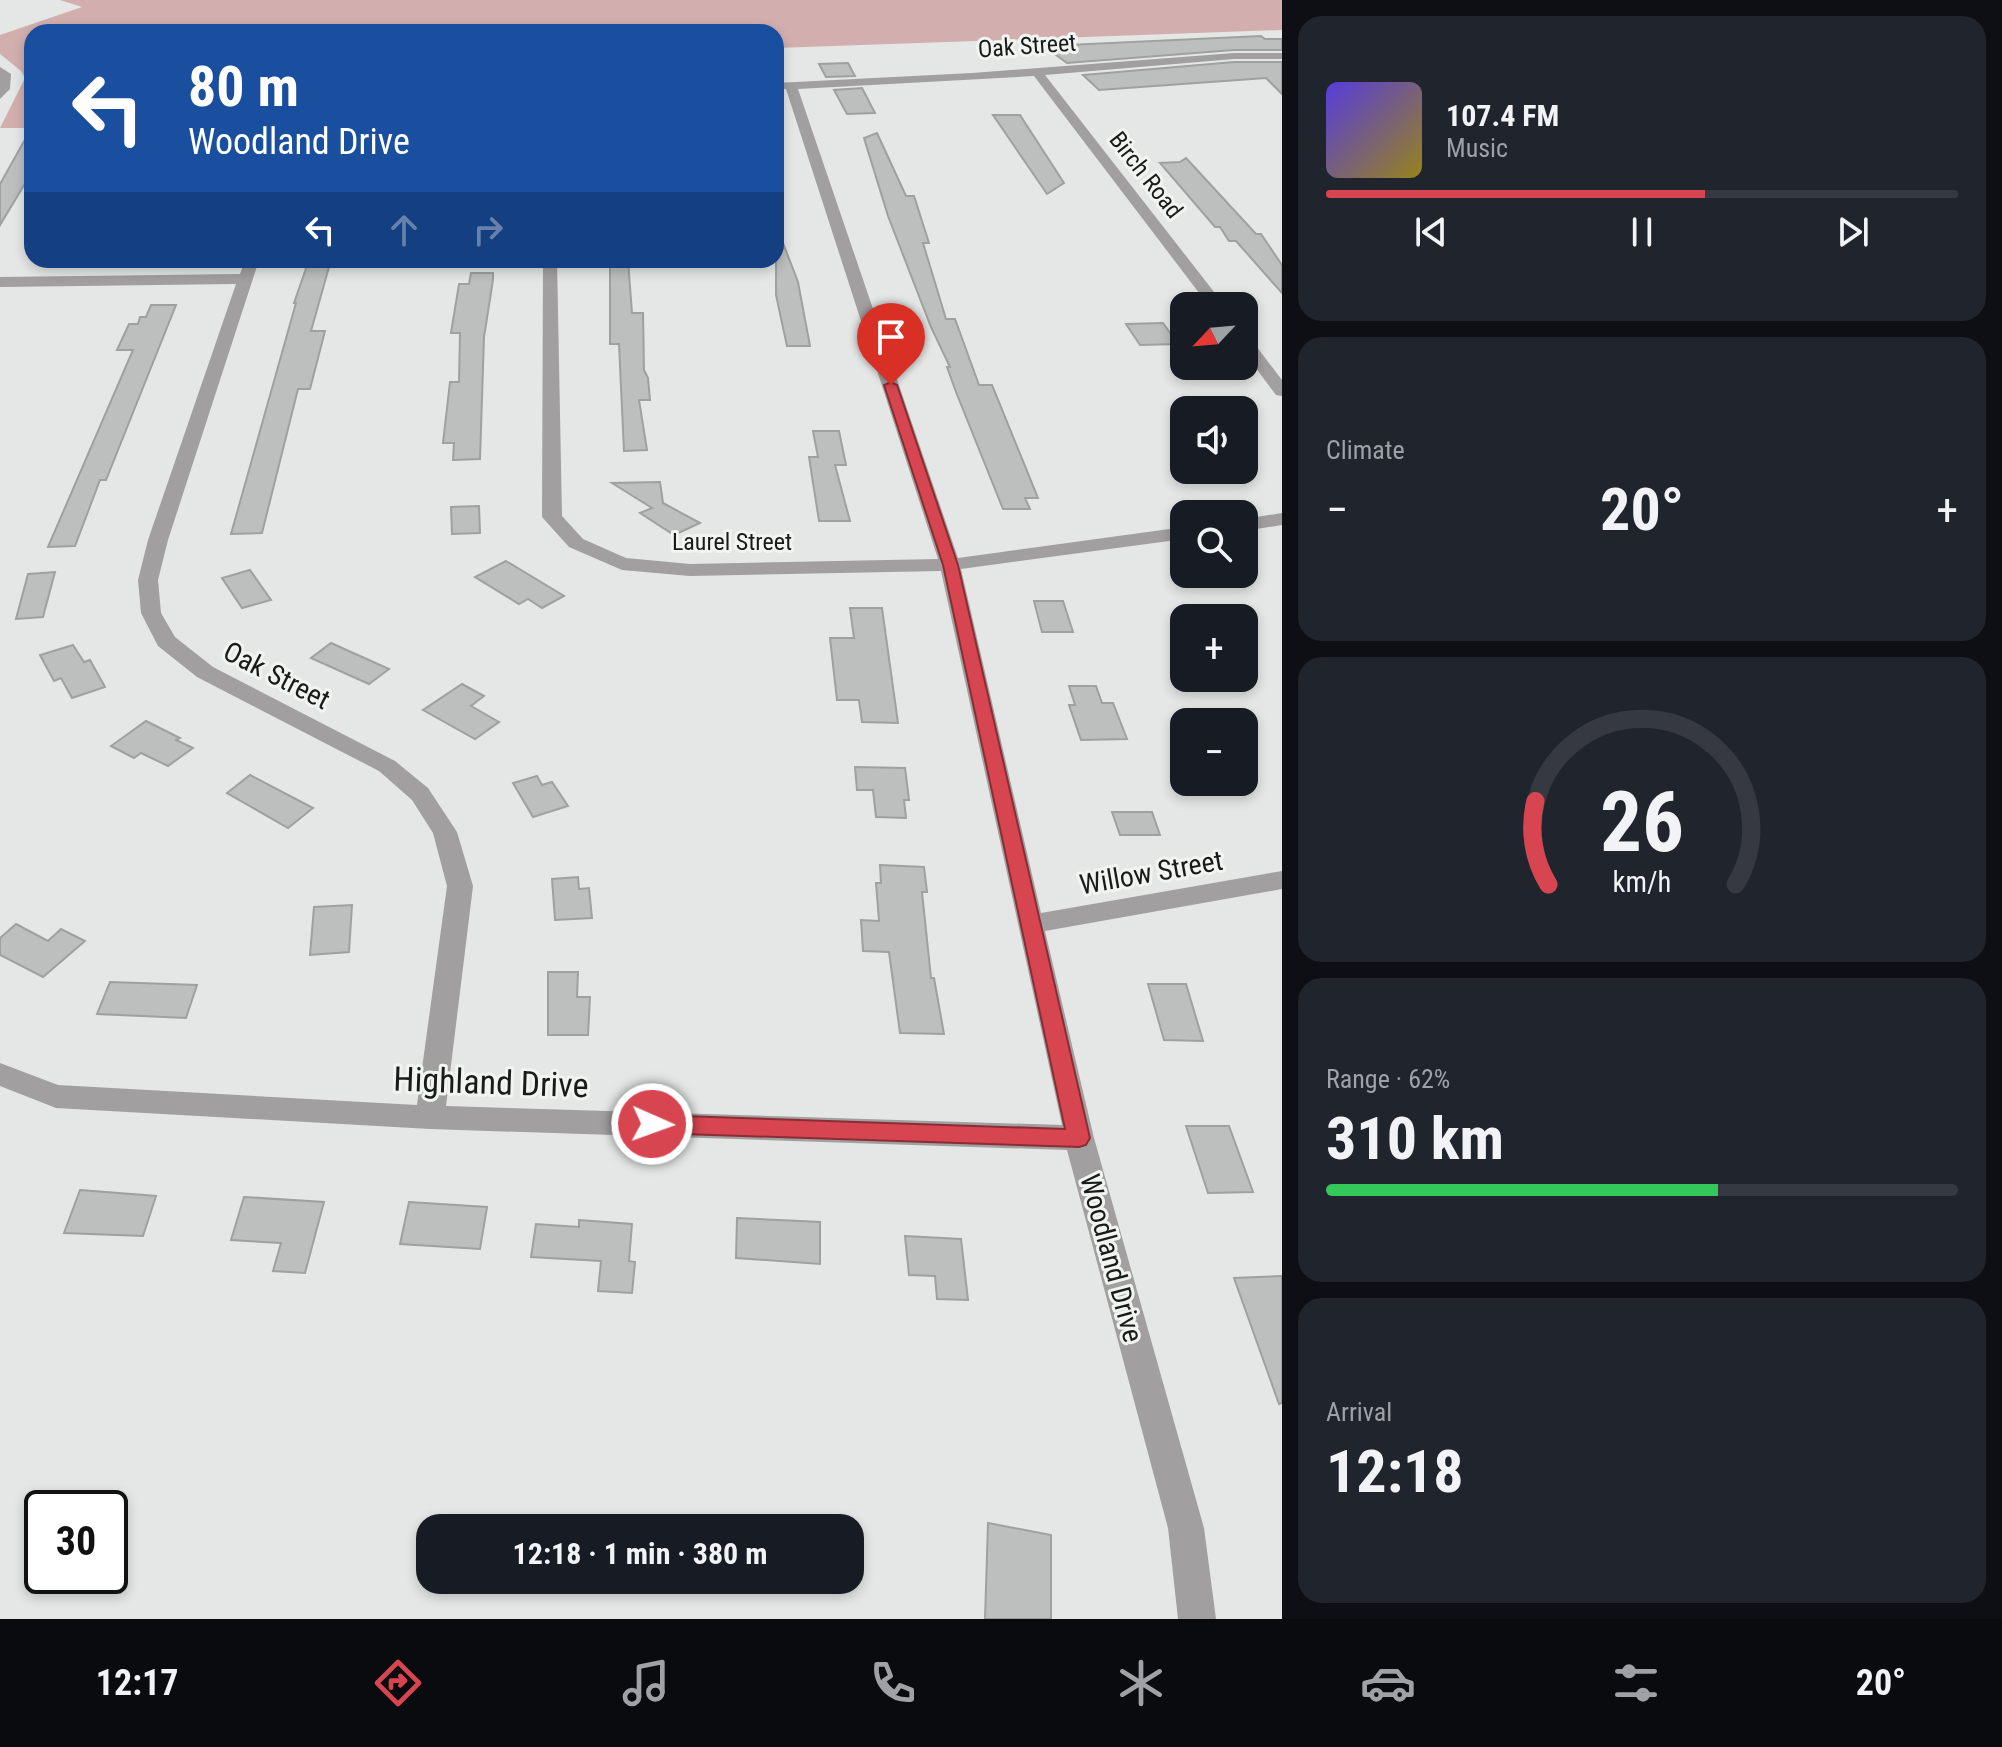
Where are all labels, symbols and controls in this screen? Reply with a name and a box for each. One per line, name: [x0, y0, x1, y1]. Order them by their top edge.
street label: Oak Street: [977, 29, 1077, 63]
text: 80 m: [188, 54, 299, 120]
icon: left: [56, 56, 160, 160]
text: 107.4 FM: [1446, 98, 1559, 133]
text: Woodland Drive: [188, 121, 410, 163]
street label: Birch Road: [1104, 126, 1188, 224]
text: Music: [1446, 133, 1508, 163]
icon: left: [298, 208, 342, 252]
icon: ahead: [382, 208, 426, 252]
icon: right: [466, 208, 510, 252]
icon: previous: [1409, 210, 1453, 254]
icon: pause: [1620, 210, 1664, 254]
icon: next: [1831, 210, 1875, 254]
north arrow: [1170, 292, 1258, 380]
map controls: [1170, 292, 1258, 796]
pin: [857, 303, 925, 385]
icon: arrive: [869, 315, 913, 359]
button: sound: [1170, 396, 1258, 484]
text: Climate: [1326, 435, 1405, 465]
text: 20°: [1600, 474, 1684, 545]
text: −: [1326, 484, 1348, 536]
text: +: [1936, 484, 1958, 536]
button: search: [1170, 500, 1258, 588]
street label: Laurel Street: [672, 528, 792, 556]
button: +: [1170, 604, 1258, 692]
street label: Oak Street: [218, 635, 335, 716]
button: −: [1170, 708, 1258, 796]
text: 26: [1600, 774, 1684, 871]
street label: Willow Street: [1077, 844, 1225, 901]
text: km/h: [1613, 866, 1671, 900]
street label: Highland Drive: [393, 1059, 589, 1105]
text: Range · 62%: [1326, 1064, 1450, 1094]
position arrow: [610, 1082, 694, 1166]
text: 310 km: [1326, 1103, 1504, 1174]
street label: Woodland Drive: [1073, 1171, 1150, 1346]
text: Arrival: [1326, 1397, 1392, 1427]
text: 12:18: [1326, 1436, 1464, 1507]
speed limit sign: 30: [24, 1490, 128, 1594]
text: 12:18 · 1 min · 380 m: [513, 1536, 767, 1571]
icon: directions: [370, 1655, 426, 1711]
icon: music: [618, 1655, 674, 1711]
icon: phone: [865, 1655, 921, 1711]
icon: climate: [1113, 1655, 1169, 1711]
icon: car: [1360, 1655, 1416, 1711]
icon: filters: [1608, 1655, 1664, 1711]
text: 12:17: [96, 1662, 178, 1704]
text: 20°: [1856, 1662, 1906, 1704]

